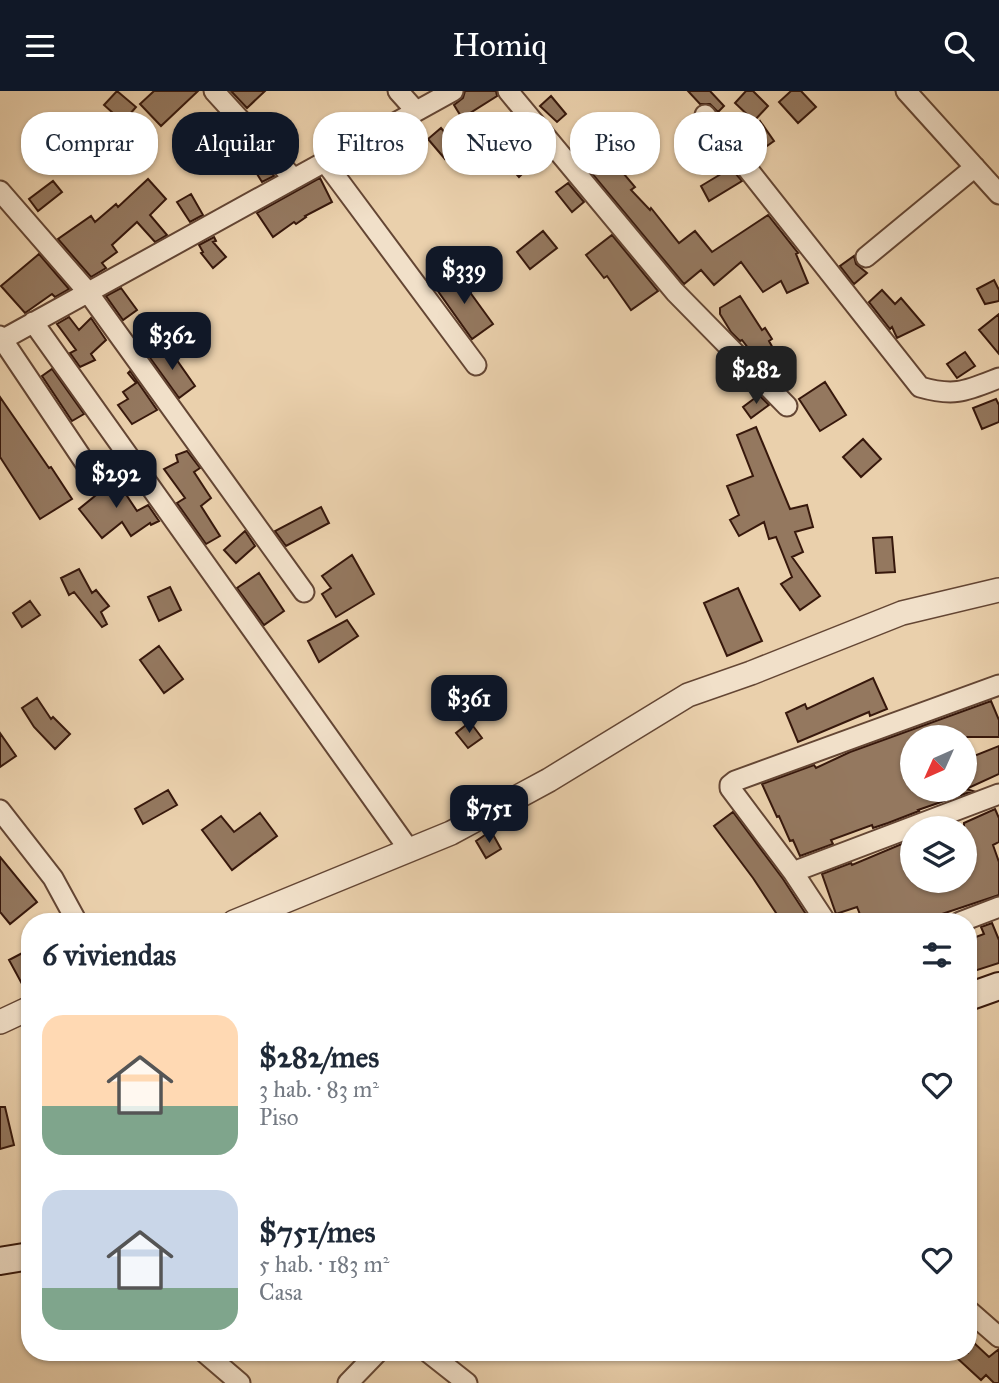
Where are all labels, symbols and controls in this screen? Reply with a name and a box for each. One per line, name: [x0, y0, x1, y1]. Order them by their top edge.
text: Homiq: [452, 26, 547, 65]
icon: menu: [21, 27, 59, 65]
icon: search: [940, 27, 978, 65]
chip: Comprar: [21, 112, 158, 175]
chip: Alquilar: [172, 112, 299, 175]
chip: Filtros: [313, 112, 428, 175]
chip: Nuevo: [442, 112, 556, 175]
chip: Piso: [570, 112, 660, 175]
chip: Casa: [674, 112, 767, 175]
pin: $339: [423, 247, 505, 306]
text: $339: [442, 255, 486, 283]
pin: $362: [131, 313, 213, 372]
text: $362: [149, 321, 195, 349]
pin: $282: [715, 347, 797, 406]
text: $282: [732, 355, 780, 383]
pin: $292: [75, 451, 157, 510]
text: $292: [92, 459, 140, 487]
pin: $361: [428, 675, 510, 735]
text: $361: [447, 684, 491, 712]
north arrow: [900, 725, 976, 801]
map controls: [900, 725, 977, 893]
pin: $751: [448, 785, 530, 845]
text: $751: [466, 794, 512, 822]
button: layers: [900, 816, 977, 893]
icon: filters: [918, 936, 956, 974]
text: 6 viviendas: [42, 937, 176, 973]
text: $282/mes: [259, 1039, 379, 1075]
icon: home: [98, 1043, 182, 1127]
icon: heart: [918, 1066, 956, 1104]
text: 3 hab. · 83 m²: [259, 1075, 379, 1103]
text: Piso: [259, 1103, 299, 1131]
text: $751/mes: [259, 1214, 375, 1250]
icon: home: [98, 1218, 182, 1302]
icon: heart: [918, 1241, 956, 1279]
text: 5 hab. · 183 m²: [259, 1250, 390, 1278]
text: Casa: [259, 1278, 303, 1306]

